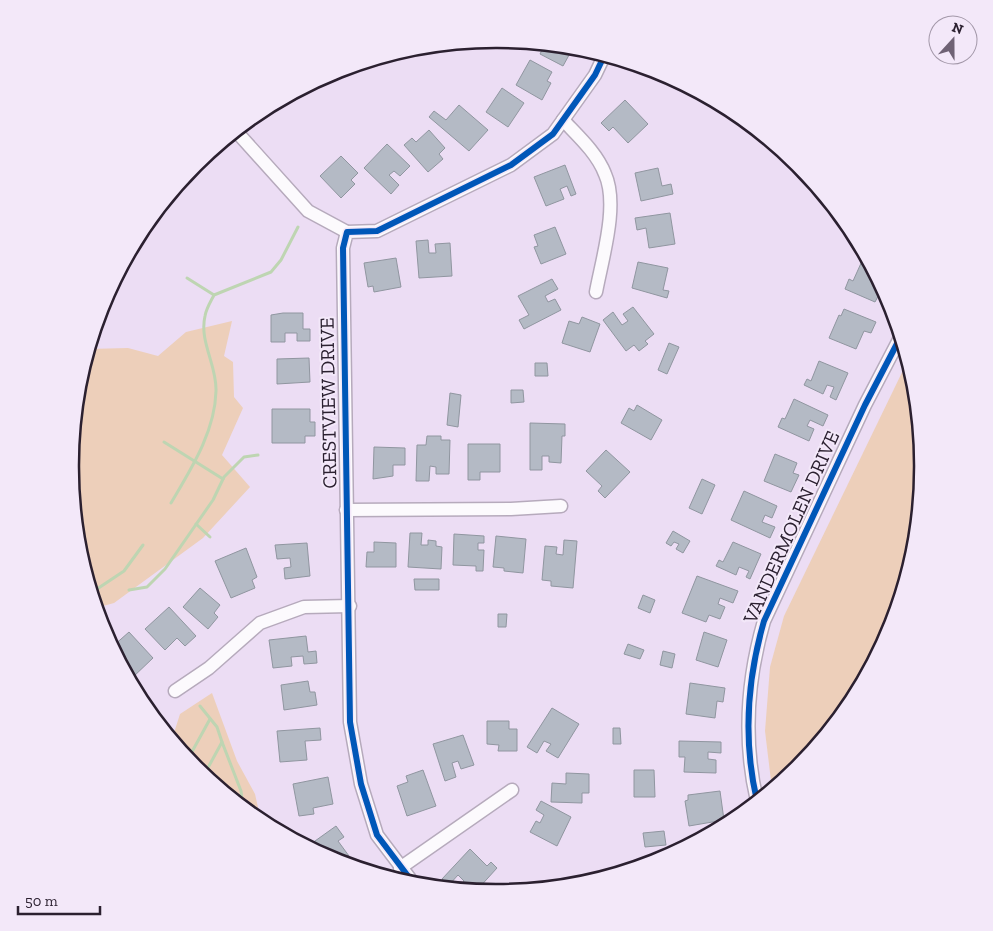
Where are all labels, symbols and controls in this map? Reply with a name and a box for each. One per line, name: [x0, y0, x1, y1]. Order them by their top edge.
north arrow: [928, 15, 978, 65]
text: N: [949, 18, 966, 38]
street label: CRESTVIEW DRIVE: [315, 317, 341, 489]
street label: VANDERMOLEN DRIVE: [737, 427, 844, 628]
scale bar: [18, 884, 100, 916]
text: 50 m: [25, 892, 58, 910]

